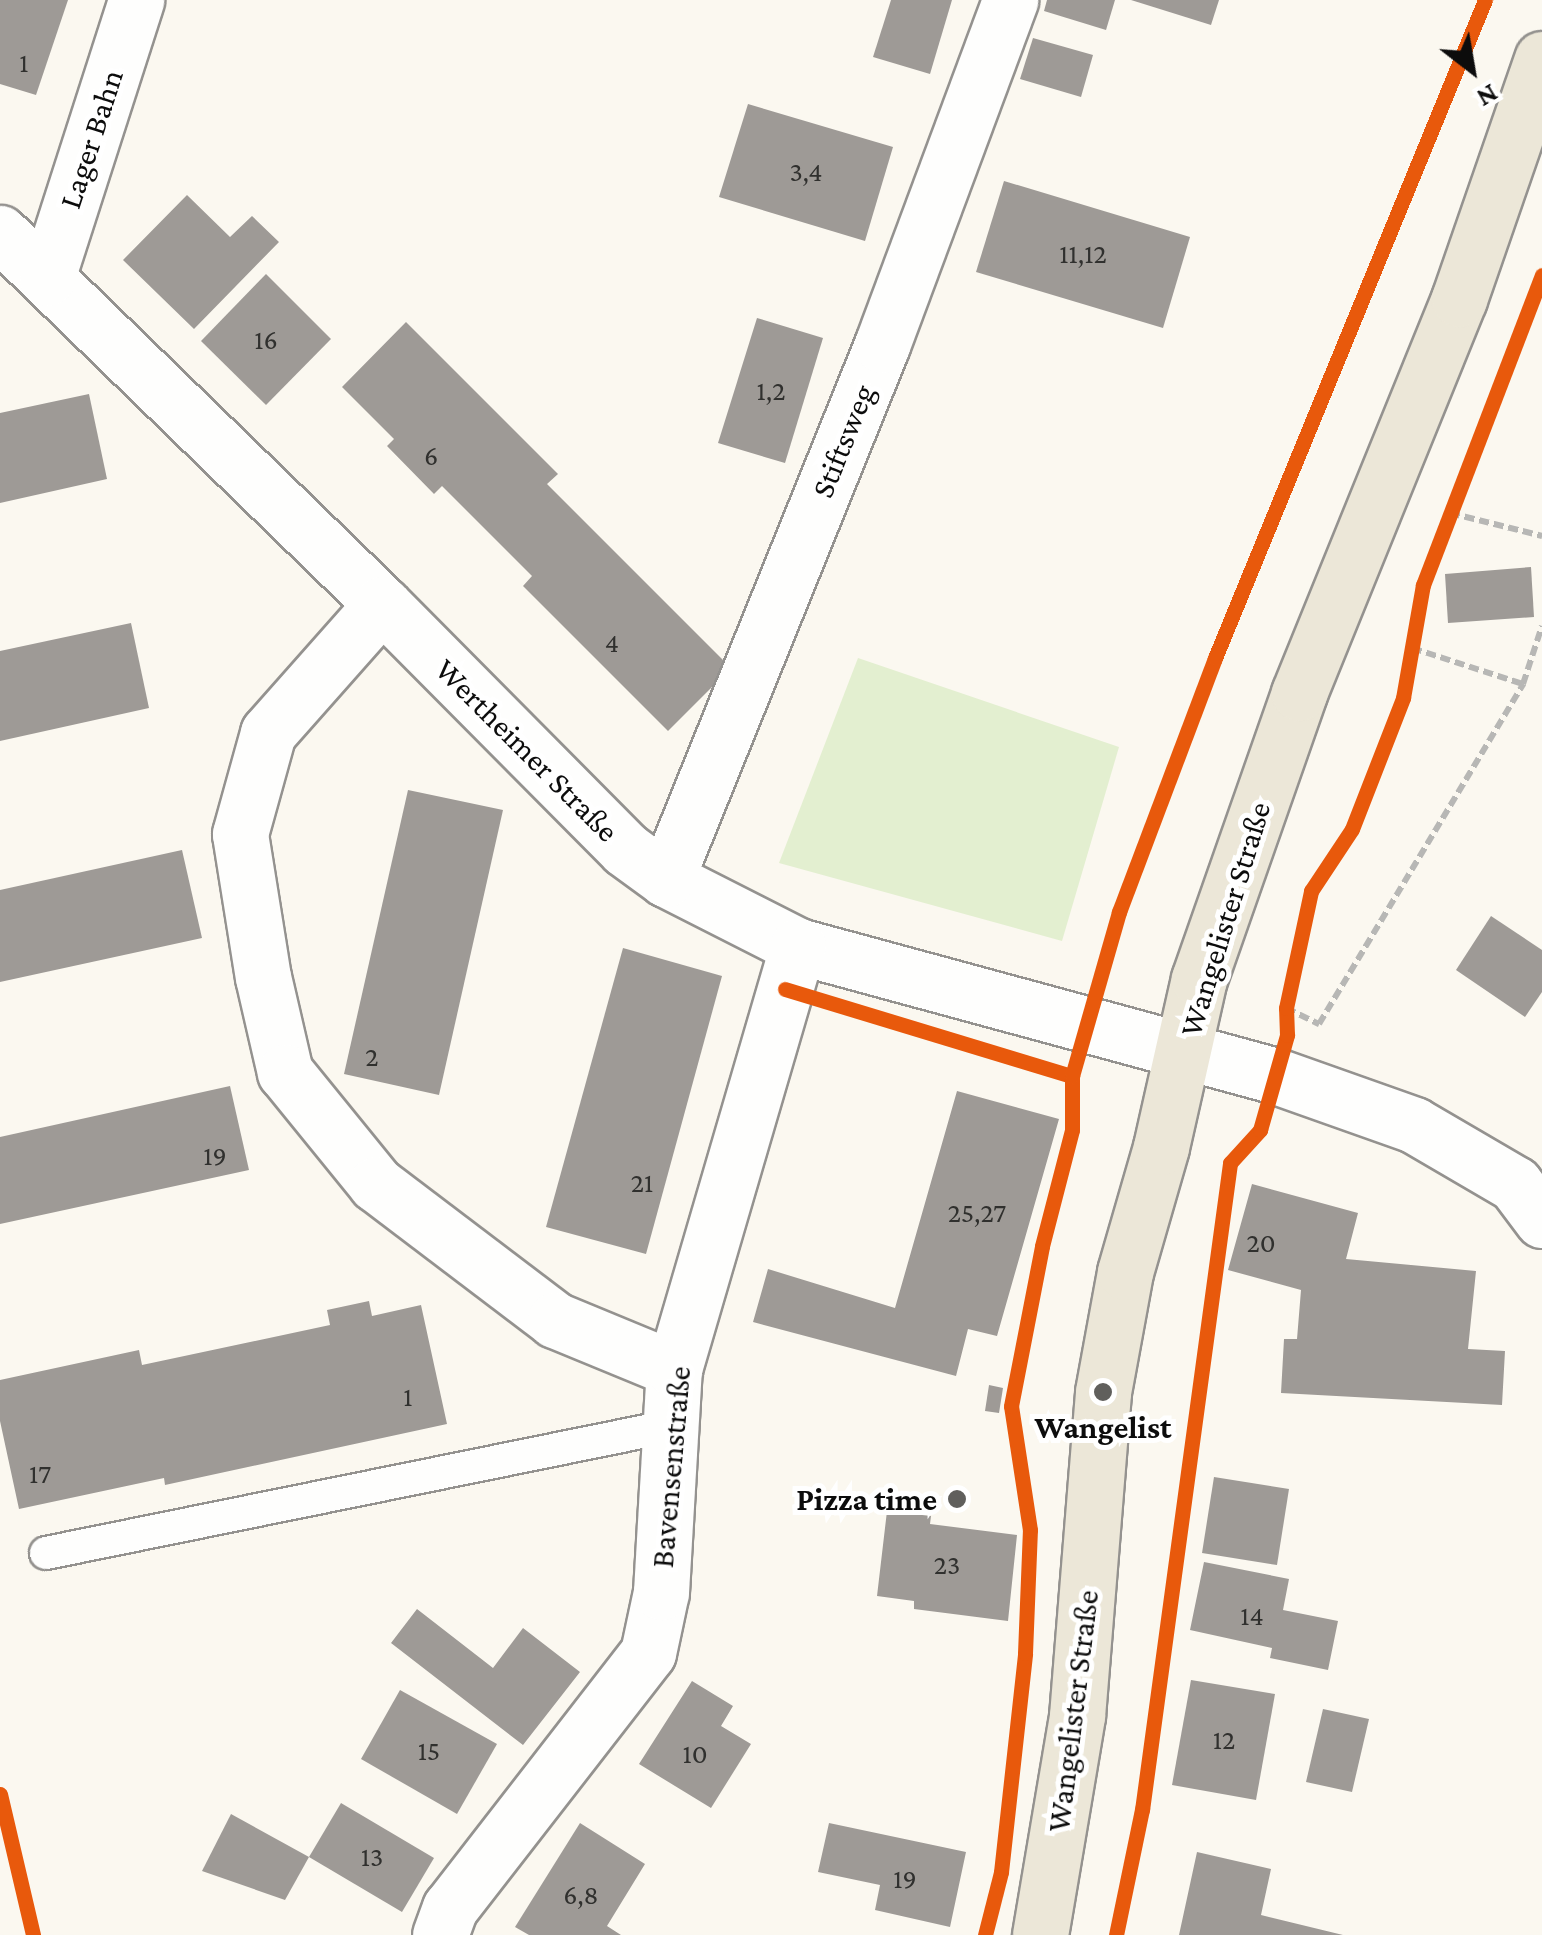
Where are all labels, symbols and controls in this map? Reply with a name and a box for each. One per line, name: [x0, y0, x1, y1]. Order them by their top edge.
north arrow: [1422, 20, 1522, 120]
house number: 1: [19, 46, 29, 80]
street label: Lager Bahn: [50, 64, 132, 214]
text: N: [1472, 78, 1504, 114]
house number: 3,4: [789, 155, 823, 189]
house number: 11,12: [1059, 237, 1107, 271]
house number: 16: [254, 323, 278, 357]
house number: 1,2: [756, 374, 786, 408]
street label: Stiftsweg: [803, 379, 883, 503]
house number: 6: [424, 439, 438, 473]
house number: 4: [605, 626, 619, 660]
street label: Wertheimer Straße: [427, 650, 627, 850]
street label: Wangelister Straße: [1171, 797, 1279, 1041]
house number: 2: [365, 1040, 379, 1074]
house number: 19: [203, 1139, 227, 1173]
house number: 21: [631, 1166, 653, 1200]
house number: 25,27: [948, 1196, 1006, 1230]
house number: 20: [1246, 1226, 1276, 1260]
street label: Bavensenstraße: [643, 1365, 699, 1569]
house number: 1: [403, 1380, 413, 1414]
marker: Wangelist: [1092, 1381, 1114, 1403]
place label: Wangelist: [1035, 1408, 1171, 1446]
house number: 17: [29, 1457, 51, 1491]
place label: Pizza time: [796, 1480, 937, 1518]
marker: Pizza time: [946, 1488, 968, 1510]
house number: 23: [934, 1548, 960, 1582]
street label: Wangelister Straße: [1039, 1588, 1107, 1834]
house number: 14: [1240, 1599, 1264, 1633]
house number: 12: [1213, 1723, 1235, 1757]
house number: 15: [418, 1734, 440, 1768]
house number: 10: [682, 1737, 708, 1771]
house number: 13: [361, 1840, 383, 1874]
house number: 19: [893, 1862, 917, 1896]
house number: 6,8: [563, 1878, 599, 1912]

